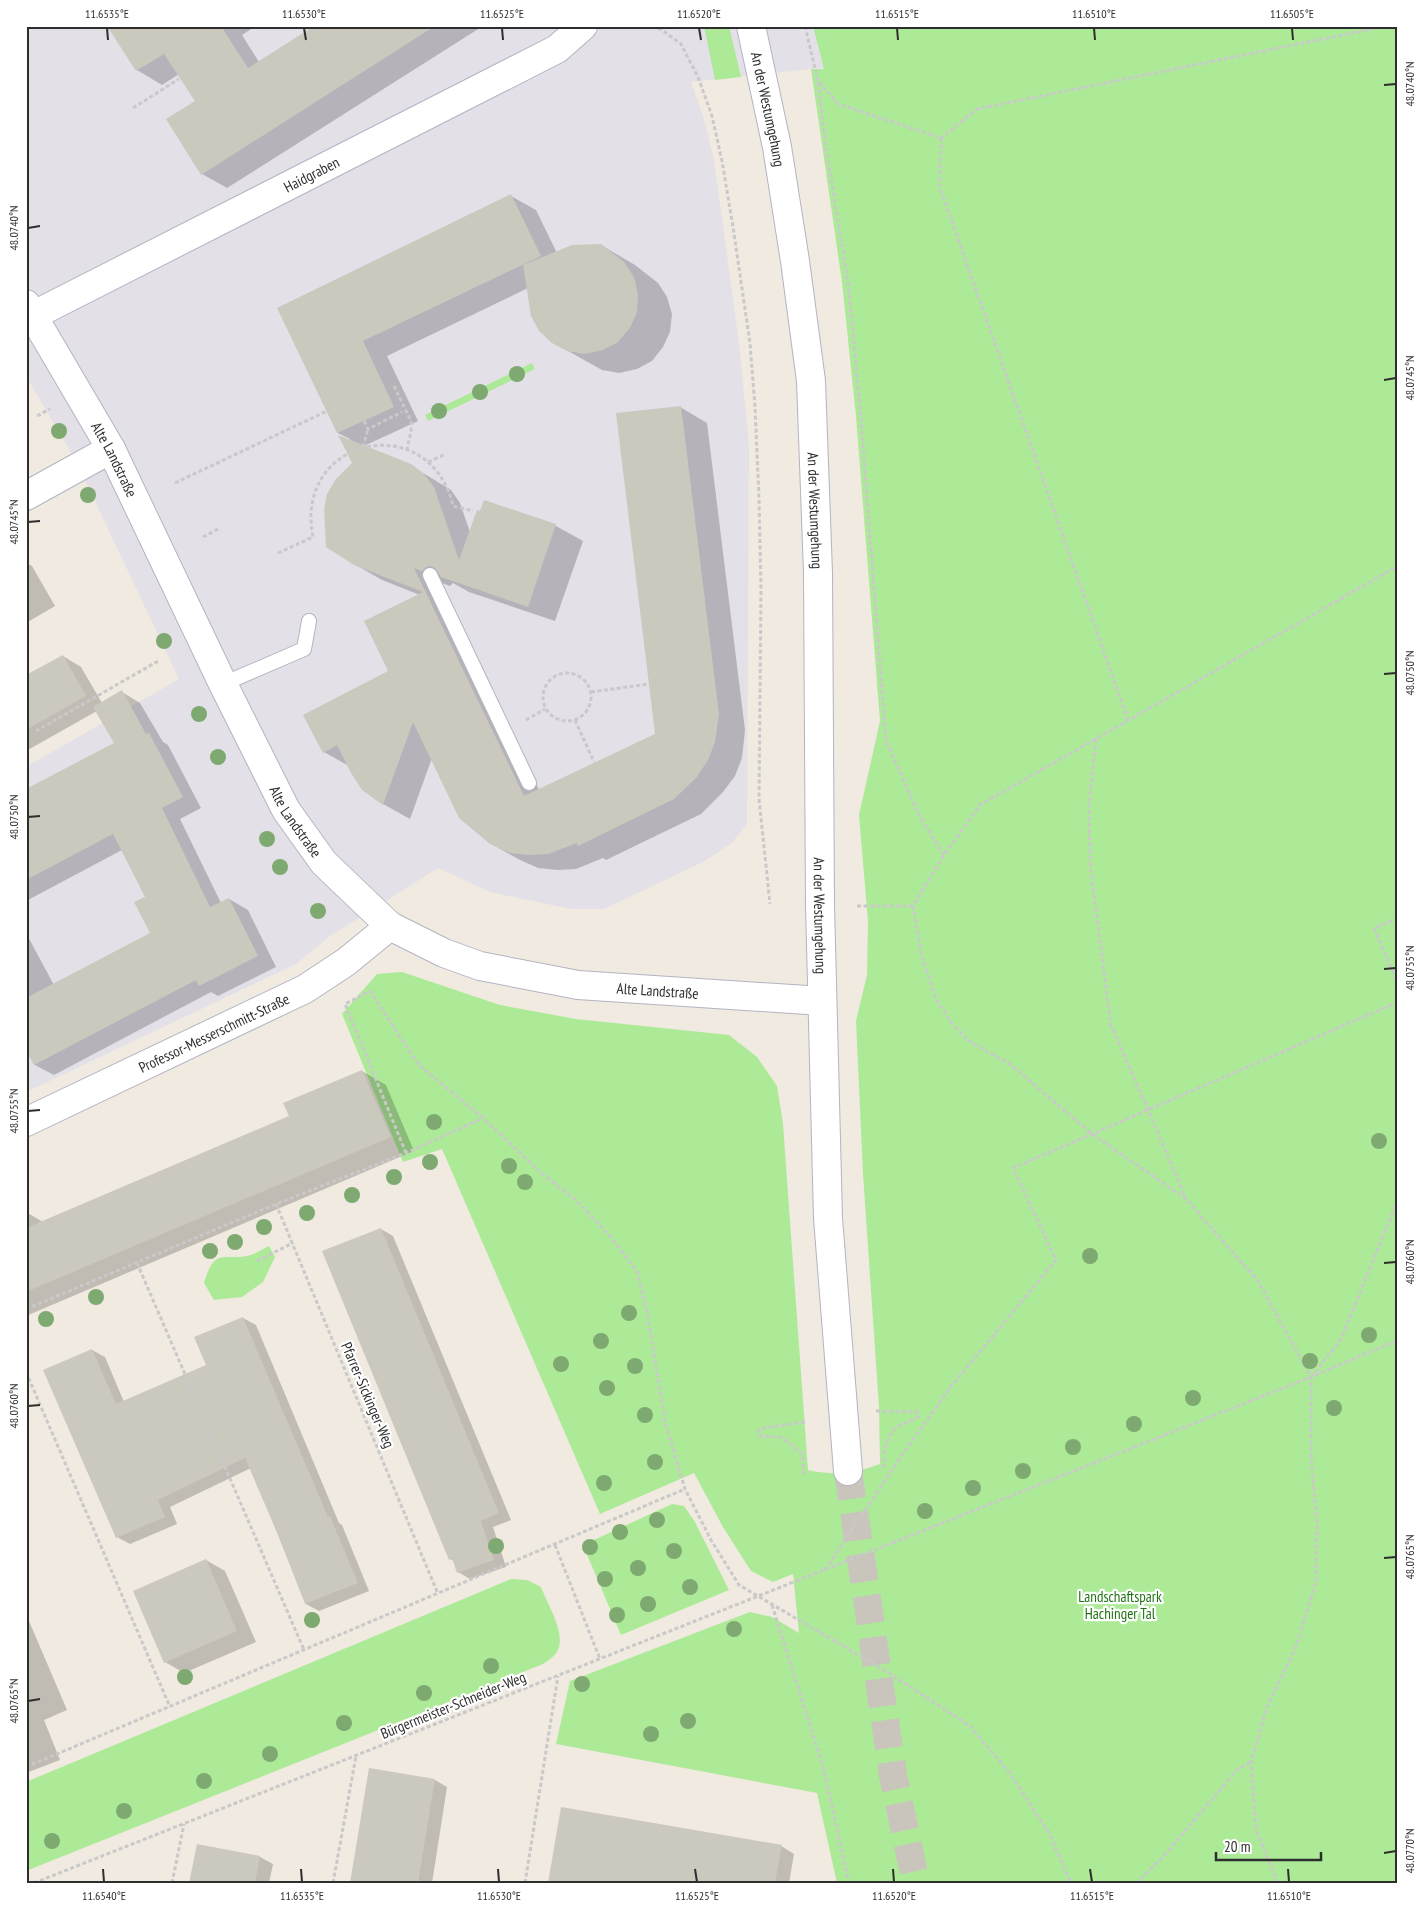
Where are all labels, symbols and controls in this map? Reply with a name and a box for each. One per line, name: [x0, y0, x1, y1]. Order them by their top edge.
text: 11.6535°E: [85, 6, 129, 21]
text: 11.6530°E: [282, 6, 326, 21]
text: 11.6525°E: [480, 6, 524, 21]
text: 11.6520°E: [677, 6, 721, 21]
text: 11.6515°E: [875, 6, 919, 21]
text: 11.6510°E: [1072, 6, 1116, 21]
text: 11.6505°E: [1270, 6, 1314, 21]
street label: An der Westumgehung: [747, 50, 789, 168]
text: 48.0740°N: [1402, 61, 1417, 107]
street label: Haidgraben: [280, 152, 342, 196]
text: 48.0740°N: [6, 205, 21, 251]
text: 48.0745°N: [1402, 355, 1417, 401]
street label: Alte Landstraße: [88, 418, 142, 500]
street label: An der Westumgehung: [804, 452, 827, 569]
text: 48.0745°N: [6, 499, 21, 545]
text: 48.0750°N: [1402, 650, 1417, 696]
street label: Alte Landstraße: [266, 782, 326, 861]
text: 48.0750°N: [6, 794, 21, 840]
street label: An der Westumgehung: [810, 857, 831, 974]
text: 48.0755°N: [1402, 945, 1417, 991]
street label: Alte Landstraße: [616, 978, 699, 1002]
street label: Professor-Messerschmitt-Straße: [135, 988, 292, 1077]
text: 48.0755°N: [6, 1088, 21, 1134]
text: 48.0760°N: [1402, 1239, 1417, 1285]
street label: Pfarrer-Sickinger-Weg: [337, 1339, 399, 1451]
text: 48.0760°N: [6, 1383, 21, 1429]
text: 48.0765°N: [1402, 1534, 1417, 1580]
park label: Landschaftspark Hachinger Tal: [1078, 1587, 1162, 1623]
street label: Bürgermeister-Schneider-Weg: [378, 1667, 528, 1743]
text: 48.0765°N: [6, 1678, 21, 1724]
text: 48.0770°N: [1402, 1828, 1417, 1874]
scale bar: [1216, 1829, 1322, 1861]
text: 20 m: [1224, 1837, 1250, 1856]
text: 11.6540°E: [82, 1888, 126, 1903]
text: 11.6535°E: [280, 1888, 324, 1903]
text: 11.6530°E: [477, 1888, 521, 1903]
text: 11.6525°E: [675, 1888, 719, 1903]
text: 11.6520°E: [872, 1888, 916, 1903]
text: 11.6515°E: [1070, 1888, 1114, 1903]
text: 11.6510°E: [1267, 1888, 1311, 1903]

